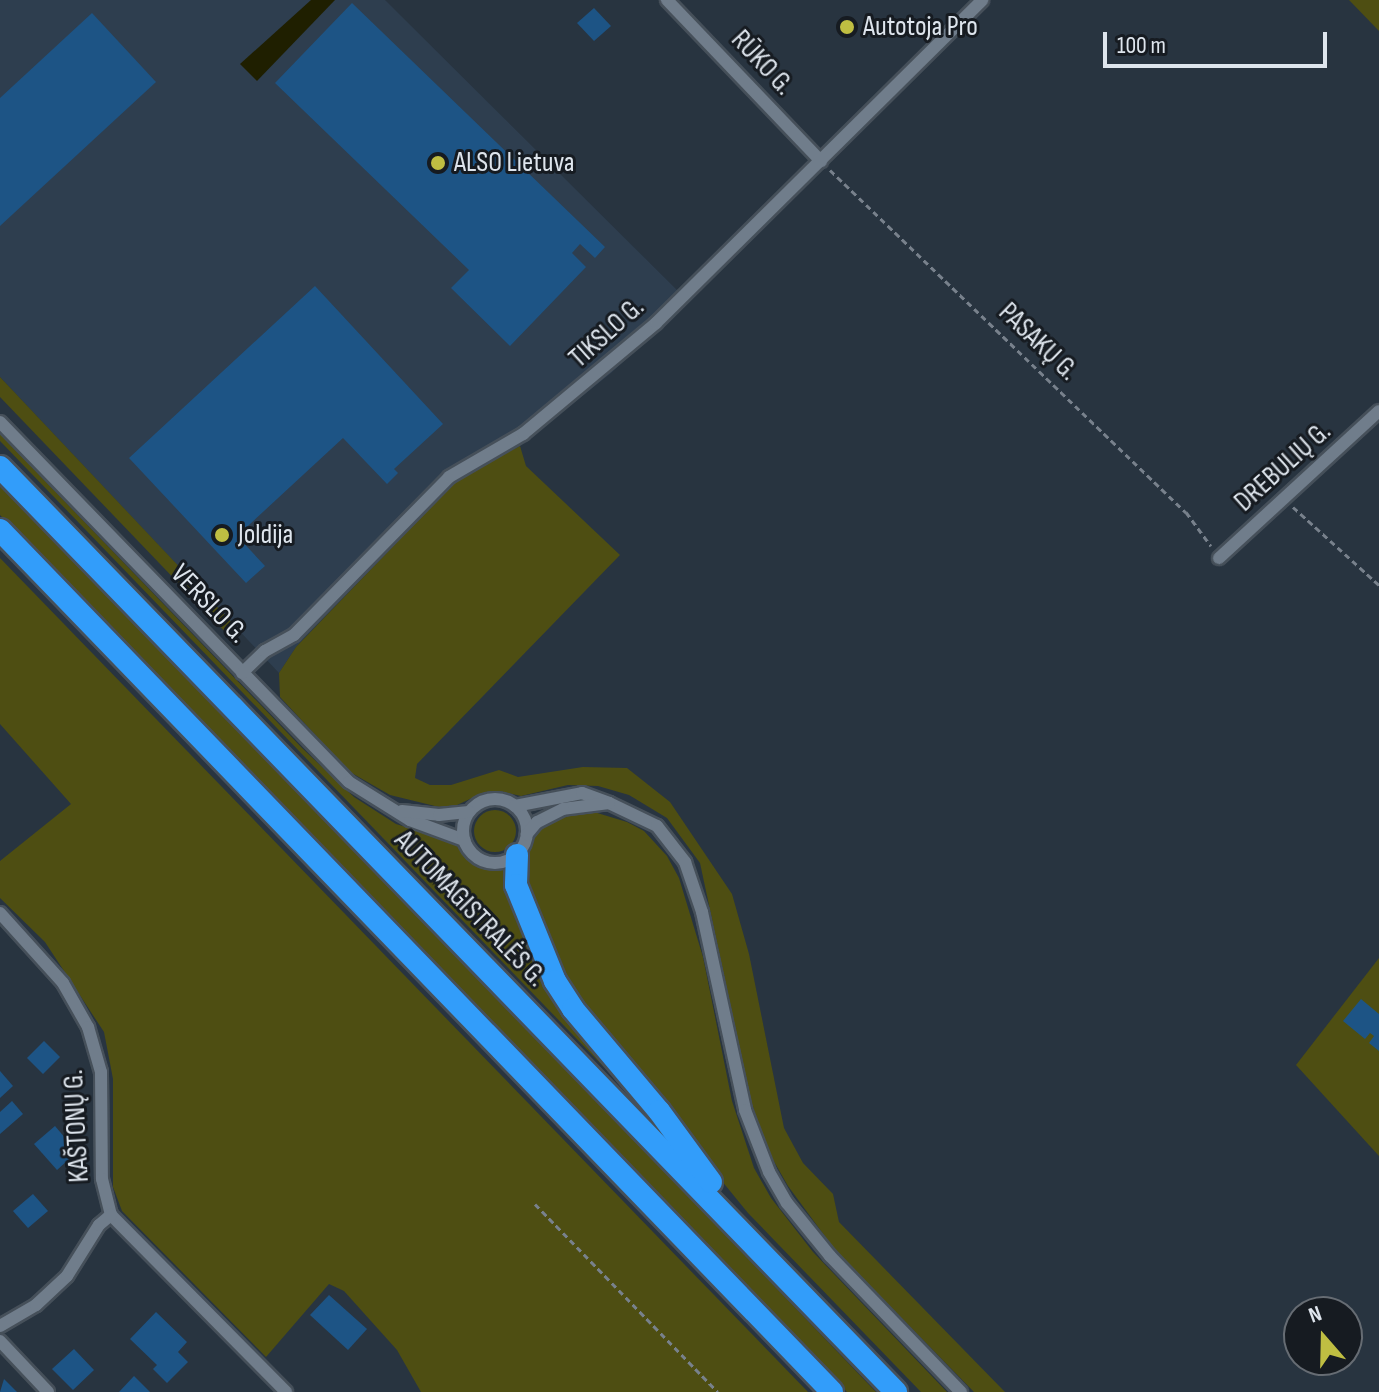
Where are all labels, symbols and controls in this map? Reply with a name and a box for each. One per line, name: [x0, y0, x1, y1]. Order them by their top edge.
place label: Autotoja Pro: [863, 10, 978, 44]
scale bar: [1107, 16, 1331, 66]
marker: Autotoja Pro: [838, 18, 856, 36]
street label: RŪKO G.: [724, 24, 800, 102]
text: 100 m: [1117, 31, 1166, 60]
place label: ALSO Lietuva: [454, 146, 575, 180]
marker: ALSO Lietuva: [429, 154, 447, 172]
street label: TIKSLO G.: [563, 291, 651, 375]
street label: PASAKŲ G.: [991, 296, 1085, 388]
street label: DREBULIŲ G.: [1228, 415, 1338, 519]
place label: Joldija: [238, 518, 293, 552]
marker: Joldija: [213, 526, 231, 544]
street label: VERSLO G.: [163, 558, 255, 650]
street label: AUTOMAGISTRALĖS G.: [387, 824, 553, 994]
street label: KAŠTONŲ G.: [57, 1069, 97, 1183]
north arrow: [1283, 1296, 1363, 1376]
text: N: [1305, 1300, 1325, 1330]

